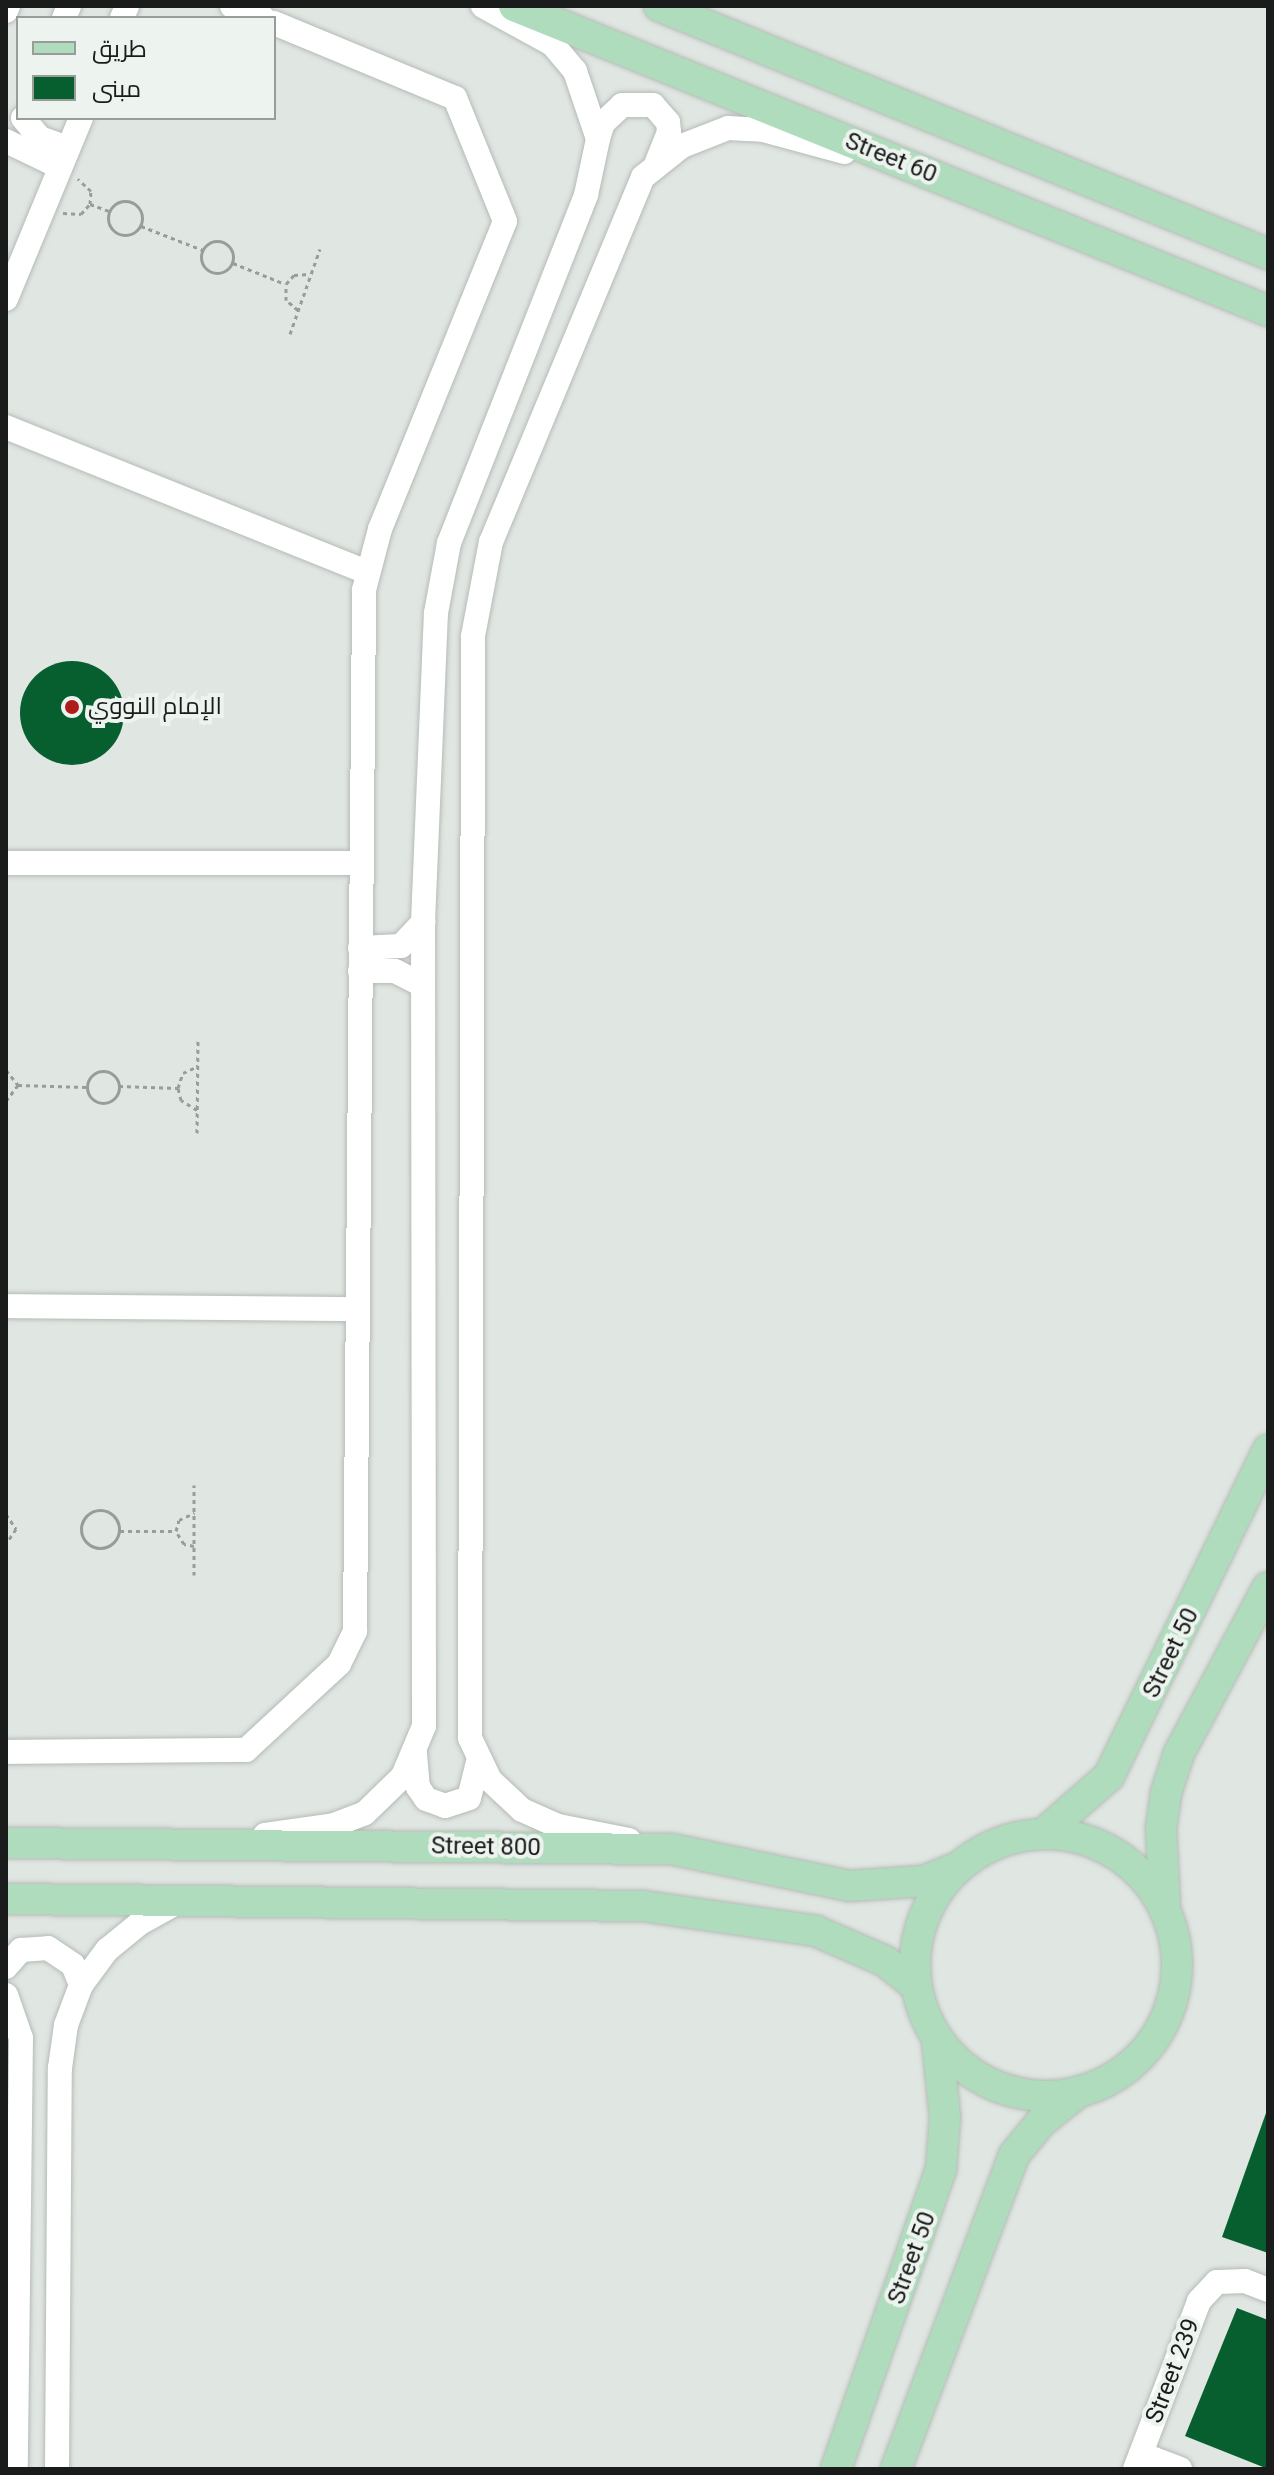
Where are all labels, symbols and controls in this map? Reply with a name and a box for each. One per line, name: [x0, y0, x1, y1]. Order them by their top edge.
legend: [16, 16, 276, 120]
text: طريق: [92, 35, 147, 63]
text: مبنى: [92, 75, 141, 103]
street label: Street 60: [841, 127, 941, 189]
place label: الإمام النووي: [88, 693, 222, 721]
marker: الإمام النووي: [63, 698, 81, 716]
street label: Street 50: [1137, 1603, 1205, 1703]
street label: Street 800: [431, 1832, 541, 1862]
street label: Street 50: [882, 2208, 942, 2308]
street label: Street 239: [1140, 2315, 1206, 2427]

